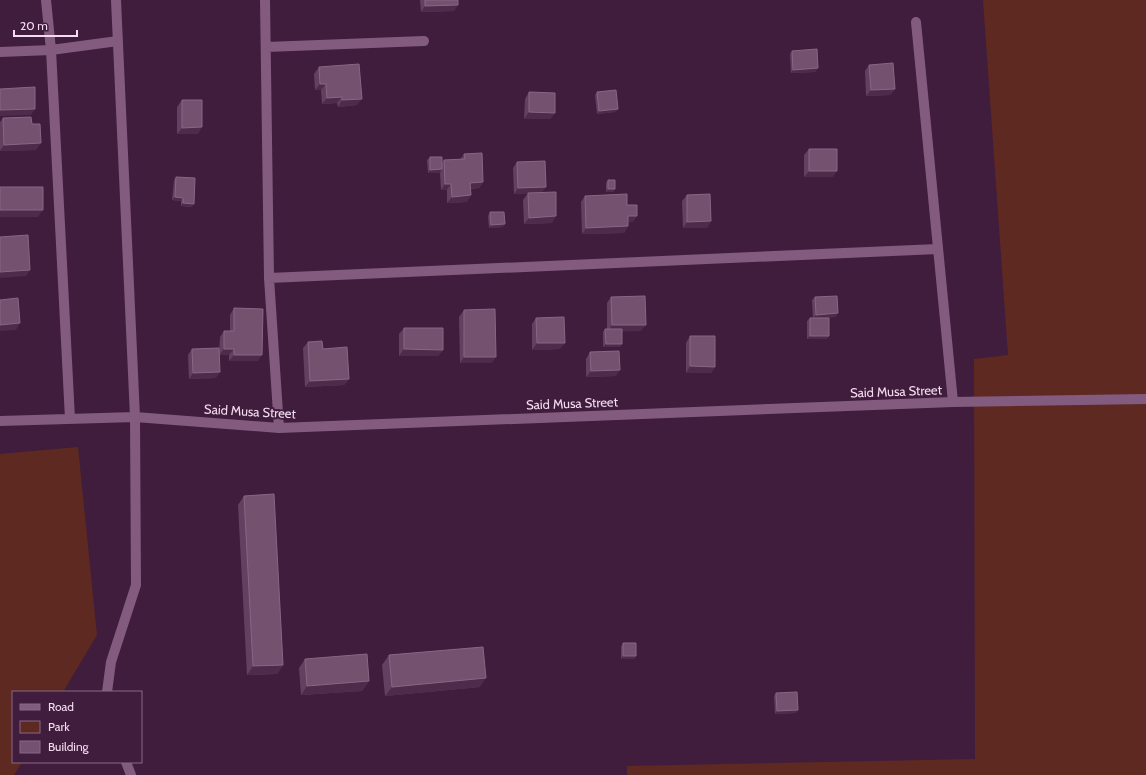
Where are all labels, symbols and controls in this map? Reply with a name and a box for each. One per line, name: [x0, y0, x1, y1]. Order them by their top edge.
scale bar: [14, 12, 77, 38]
text: 20 m: [20, 18, 48, 33]
street label: Said Musa Street: [850, 381, 943, 401]
street label: Said Musa Street: [526, 393, 619, 413]
street label: Said Musa Street: [204, 401, 297, 421]
legend: [12, 691, 142, 763]
text: Road: [48, 699, 74, 714]
text: Park: [48, 719, 70, 734]
text: Building: [48, 739, 90, 754]

